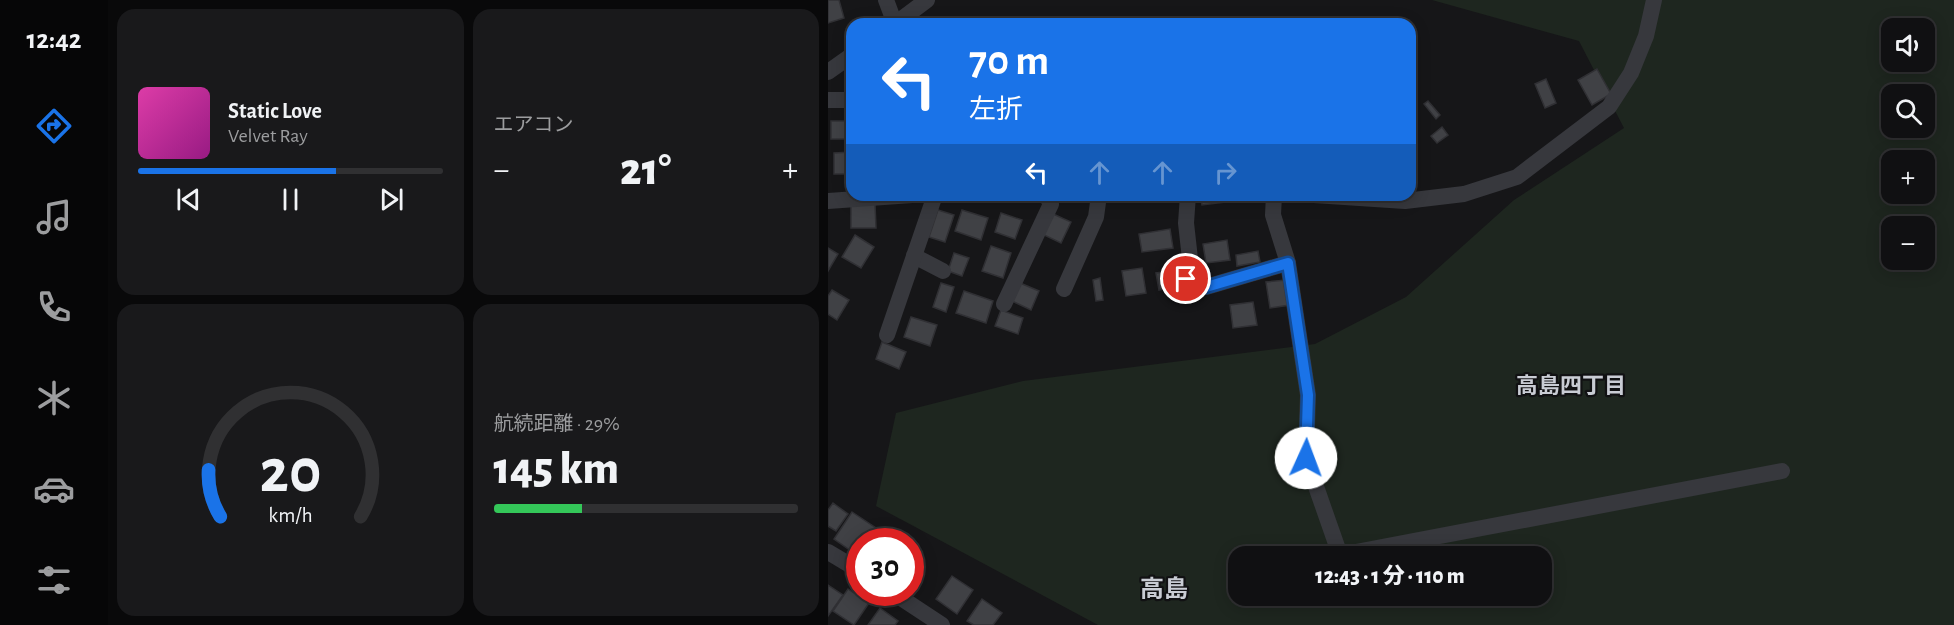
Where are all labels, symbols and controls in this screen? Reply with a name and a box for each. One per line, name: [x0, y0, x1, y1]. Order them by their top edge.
map controls: [1881, 18, 1935, 270]
button: sound: [1881, 18, 1935, 72]
text: 12:42: [27, 26, 81, 53]
text: 70 m: [969, 40, 1049, 82]
icon: left: [870, 42, 948, 120]
button: search: [1881, 84, 1935, 138]
text: 左折: [969, 96, 1023, 123]
text: Static Love: [228, 100, 322, 122]
icon: directions: [33, 105, 75, 147]
text: エアコン: [494, 115, 574, 135]
text: Velvet Ray: [228, 126, 308, 146]
text: 21°: [620, 148, 671, 193]
button: +: [1881, 150, 1935, 204]
text: −: [494, 154, 509, 187]
text: +: [782, 154, 798, 187]
icon: left: [1020, 156, 1053, 189]
icon: ahead: [1083, 156, 1116, 189]
icon: ahead: [1146, 156, 1179, 189]
icon: right: [1209, 156, 1242, 189]
icon: previous: [172, 183, 205, 216]
icon: pause: [274, 183, 307, 216]
icon: next: [375, 183, 408, 216]
icon: music: [33, 196, 75, 238]
button: −: [1881, 216, 1935, 270]
pin: [1160, 253, 1211, 304]
icon: arrive: [1169, 262, 1202, 295]
icon: phone: [33, 286, 75, 328]
district label: 高島四丁目: [1516, 374, 1626, 397]
icon: climate: [33, 377, 75, 419]
text: 航続距離 · 29%: [494, 414, 620, 434]
position arrow: [1274, 426, 1338, 490]
text: 20: [259, 441, 321, 503]
text: 145 km: [494, 447, 619, 492]
icon: car: [33, 468, 75, 510]
text: km/h: [268, 505, 312, 526]
speed limit sign: 30: [846, 528, 924, 606]
icon: filters: [33, 559, 75, 601]
text: 12:43 · 1 分 · 110 m: [1315, 565, 1465, 587]
district label: 高島: [1140, 576, 1188, 602]

